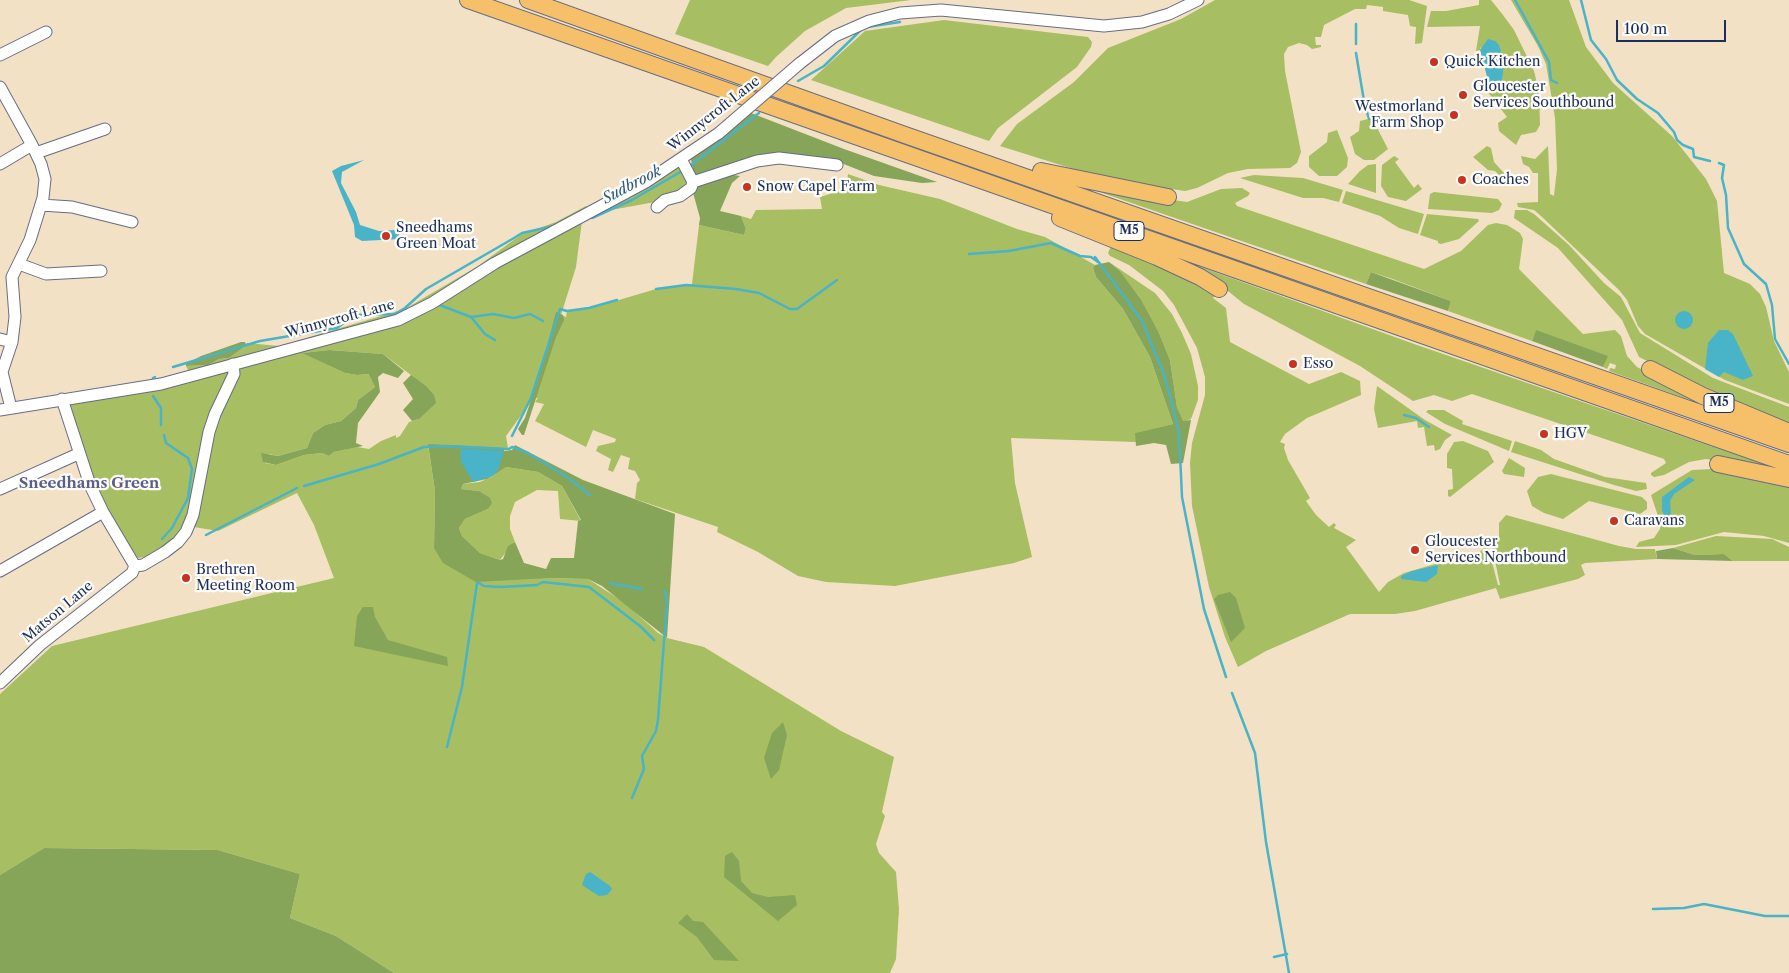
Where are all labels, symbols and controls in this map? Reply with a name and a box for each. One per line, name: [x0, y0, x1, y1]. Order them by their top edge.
scale bar: [1619, 10, 1729, 42]
text: 100 m: [1624, 19, 1667, 38]
place label: Quick Kitchen: [1444, 54, 1541, 70]
marker: Quick Kitchen: [1428, 56, 1440, 68]
street label: Winnycroft Lane: [665, 73, 763, 155]
place label: Gloucester Services Southbound: [1473, 79, 1614, 111]
marker: Gloucester Services Southbound: [1457, 89, 1469, 101]
place label: Westmorland Farm Shop: [1355, 99, 1444, 132]
marker: Westmorland Farm Shop: [1448, 109, 1460, 121]
water label: Sudbrook: [599, 162, 665, 208]
place label: Coaches: [1472, 172, 1529, 188]
marker: Coaches: [1456, 174, 1468, 186]
place label: Snow Capel Farm: [757, 179, 875, 195]
marker: Snow Capel Farm: [741, 181, 753, 193]
place label: Sneedhams Green Moat: [396, 220, 476, 252]
road number: M5: [1114, 222, 1144, 240]
marker: Sneedhams Green Moat: [380, 230, 392, 242]
street label: Winnycroft Lane: [284, 296, 396, 342]
place label: Esso: [1303, 356, 1333, 372]
marker: Esso: [1287, 358, 1299, 370]
road number: M5: [1704, 393, 1734, 412]
place label: HGV: [1554, 426, 1587, 442]
marker: HGV: [1538, 428, 1550, 440]
district label: Sneedhams Green: [19, 475, 159, 493]
place label: Caravans: [1624, 513, 1684, 529]
marker: Caravans: [1608, 515, 1620, 527]
place label: Gloucester Services Northbound: [1425, 534, 1566, 566]
marker: Gloucester Services Northbound: [1409, 544, 1421, 556]
place label: Brethren Meeting Room: [196, 562, 295, 594]
marker: Brethren Meeting Room: [180, 572, 192, 584]
street label: Matson Lane: [19, 578, 97, 646]

